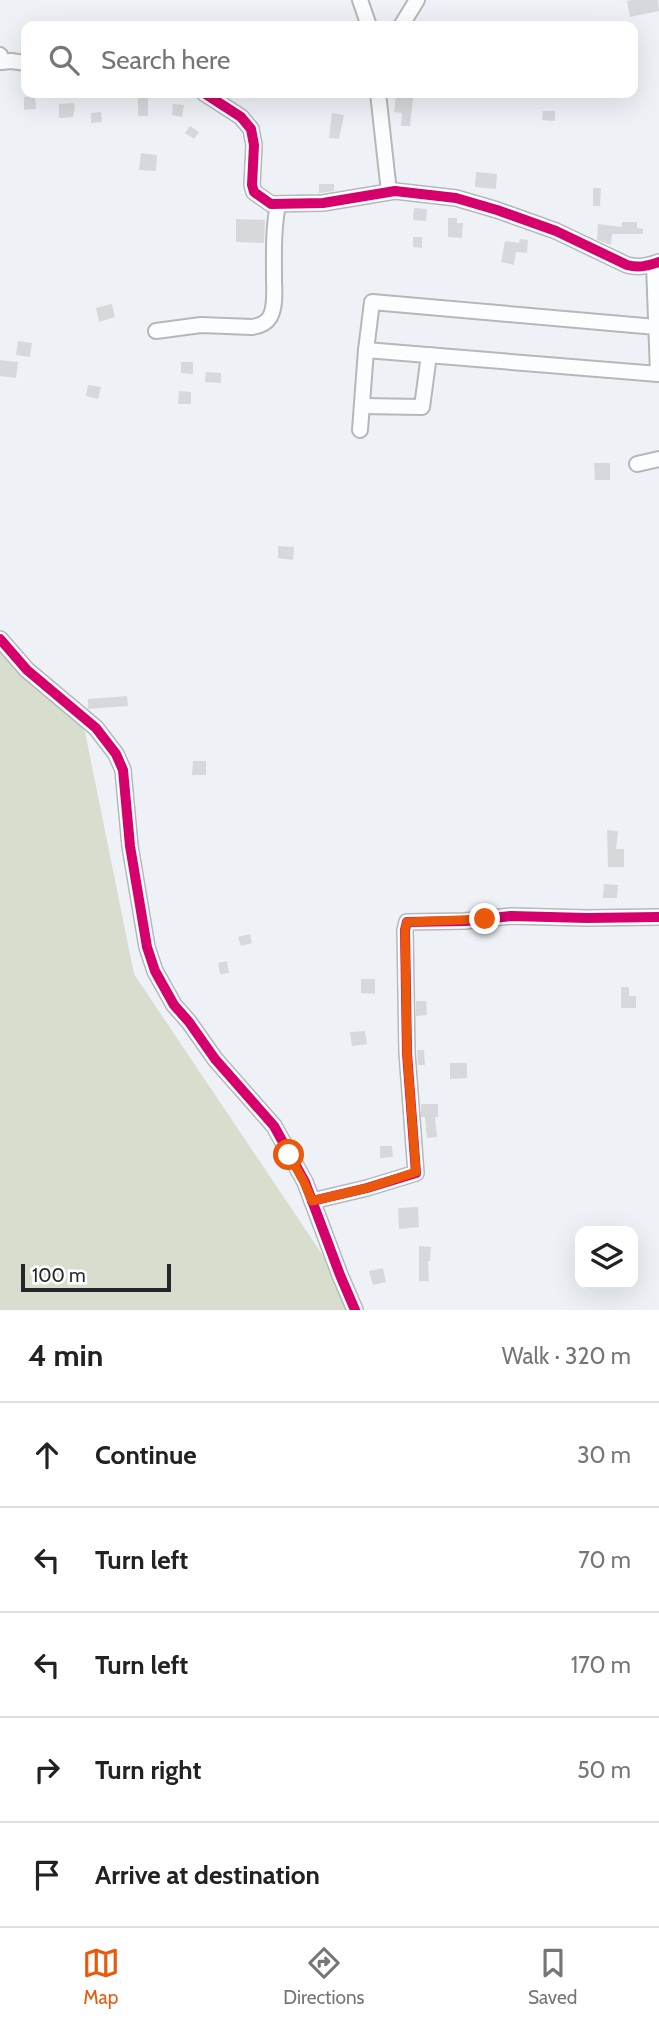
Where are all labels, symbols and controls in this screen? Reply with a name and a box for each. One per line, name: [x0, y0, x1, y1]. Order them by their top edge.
search box: [21, 21, 638, 98]
icon: search: [45, 41, 83, 79]
text: Search here: [101, 44, 230, 76]
route end: [469, 903, 500, 934]
route start: [273, 1139, 304, 1170]
map controls: [575, 1226, 638, 1289]
button: layers: [575, 1226, 638, 1289]
scale bar: [21, 1261, 172, 1293]
text: 100 m: [32, 1264, 86, 1287]
text: 4 min: [28, 1337, 103, 1374]
text: Walk · 320 m: [502, 1342, 631, 1370]
icon: ahead: [28, 1436, 66, 1474]
text: Continue: [95, 1439, 197, 1471]
text: 30 m: [577, 1441, 631, 1469]
icon: left: [28, 1541, 66, 1579]
text: Turn left: [95, 1544, 188, 1576]
text: 70 m: [578, 1546, 631, 1574]
icon: left: [28, 1646, 66, 1684]
text: Turn left: [95, 1649, 188, 1681]
text: 170 m: [571, 1651, 631, 1679]
icon: right: [28, 1751, 66, 1789]
text: Turn right: [95, 1754, 201, 1786]
text: 50 m: [577, 1756, 631, 1784]
icon: arrive: [28, 1856, 66, 1894]
text: Arrive at destination: [95, 1859, 320, 1891]
tab: Map: [82, 1944, 120, 2009]
tab: Directions: [283, 1944, 364, 2009]
tab: Saved: [528, 1944, 577, 2009]

